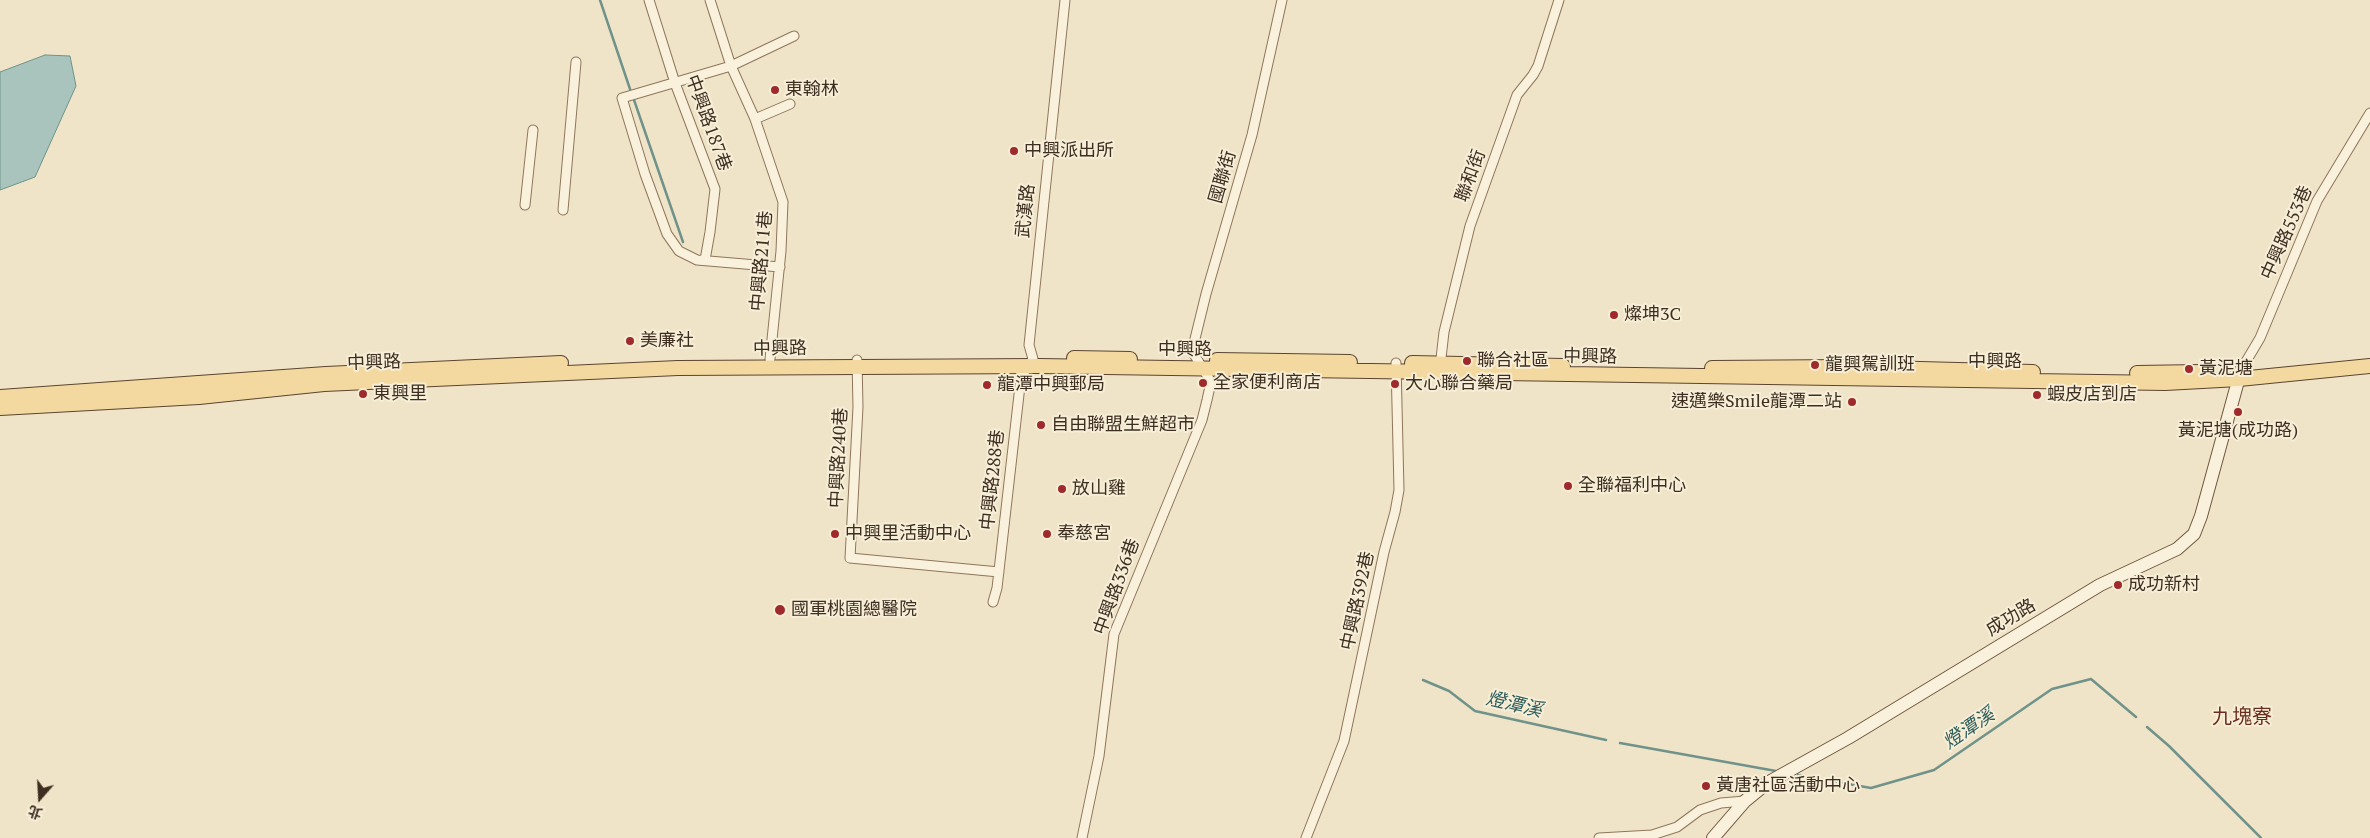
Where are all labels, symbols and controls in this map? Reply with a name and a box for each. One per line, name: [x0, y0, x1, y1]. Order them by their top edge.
street label: 中興路187巷: [681, 72, 735, 174]
place label: 東翰林: [785, 79, 839, 101]
marker: 東翰林: [769, 84, 781, 96]
place label: 中興派出所: [1024, 140, 1114, 162]
marker: 中興派出所: [1008, 145, 1020, 157]
street label: 聯和街: [1452, 147, 1490, 205]
street label: 國聯街: [1205, 148, 1241, 206]
street label: 武漢路: [1012, 183, 1040, 239]
street label: 中興路553巷: [2257, 183, 2317, 283]
street label: 中興路211巷: [747, 210, 777, 312]
place label: 燦坤3C: [1624, 304, 1681, 326]
marker: 燦坤3C: [1608, 309, 1620, 321]
place label: 美廉社: [640, 330, 694, 352]
marker: 美廉社: [624, 335, 636, 347]
street label: 中興路: [753, 338, 807, 360]
street label: 中興路: [1158, 339, 1212, 361]
street label: 中興路: [1563, 346, 1617, 368]
place label: 聯合社區: [1477, 350, 1549, 372]
street label: 中興路: [347, 351, 401, 375]
street label: 中興路: [1968, 351, 2022, 373]
place label: 龍興駕訓班: [1825, 354, 1915, 376]
marker: 聯合社區: [1461, 355, 1473, 367]
place label: 黃泥塘: [2199, 358, 2253, 380]
marker: 龍興駕訓班: [1809, 359, 1821, 371]
marker: 黃泥塘: [2183, 363, 2195, 375]
place label: 全家便利商店: [1213, 372, 1321, 394]
place label: 大心聯合藥局: [1405, 373, 1513, 395]
place label: 龍潭中興郵局: [997, 374, 1105, 396]
marker: 全家便利商店: [1197, 377, 1209, 389]
marker: 大心聯合藥局: [1389, 378, 1401, 390]
marker: 龍潭中興郵局: [981, 379, 993, 391]
place label: 東興里: [373, 383, 427, 405]
place label: 蝦皮店到店: [2047, 384, 2137, 406]
marker: 東興里: [357, 388, 369, 400]
marker: 蝦皮店到店: [2031, 389, 2043, 401]
place label: 速邁樂Smile龍潭二站: [1671, 391, 1842, 413]
marker: 速邁樂Smile龍潭二站: [1846, 396, 1858, 408]
marker: 黃泥塘(成功路): [2232, 406, 2244, 418]
street label: 中興路240巷: [826, 407, 852, 509]
place label: 自由聯盟生鮮超市: [1051, 414, 1195, 436]
marker: 自由聯盟生鮮超市: [1035, 419, 1047, 431]
place label: 黃泥塘(成功路): [2178, 420, 2298, 442]
street label: 中興路288巷: [977, 429, 1009, 531]
place label: 全聯福利中心: [1578, 475, 1686, 497]
place label: 放山雞: [1072, 478, 1126, 500]
marker: 全聯福利中心: [1562, 480, 1574, 492]
marker: 放山雞: [1056, 483, 1068, 495]
place label: 中興里活動中心: [845, 523, 971, 545]
place label: 奉慈宮: [1057, 523, 1111, 545]
marker: 中興里活動中心: [829, 528, 841, 540]
marker: 奉慈宮: [1041, 528, 1053, 540]
street label: 中興路336巷: [1090, 536, 1144, 638]
street label: 中興路392巷: [1337, 549, 1379, 653]
place label: 成功新村: [2128, 574, 2200, 596]
marker: 成功新村: [2112, 579, 2124, 591]
street label: 成功路: [1982, 595, 2040, 641]
place label: 國軍桃園總醫院: [791, 599, 917, 621]
marker: 國軍桃園總醫院: [773, 603, 787, 617]
water label: 燈潭溪: [1484, 687, 1544, 723]
water label: 燈潭溪: [1939, 704, 1999, 754]
district label: 九塊寮: [2212, 705, 2272, 729]
north arrow: [15, 773, 65, 823]
place label: 黃唐社區活動中心: [1716, 775, 1860, 797]
marker: 黃唐社區活動中心: [1700, 780, 1712, 792]
text: 北: [25, 801, 45, 824]

